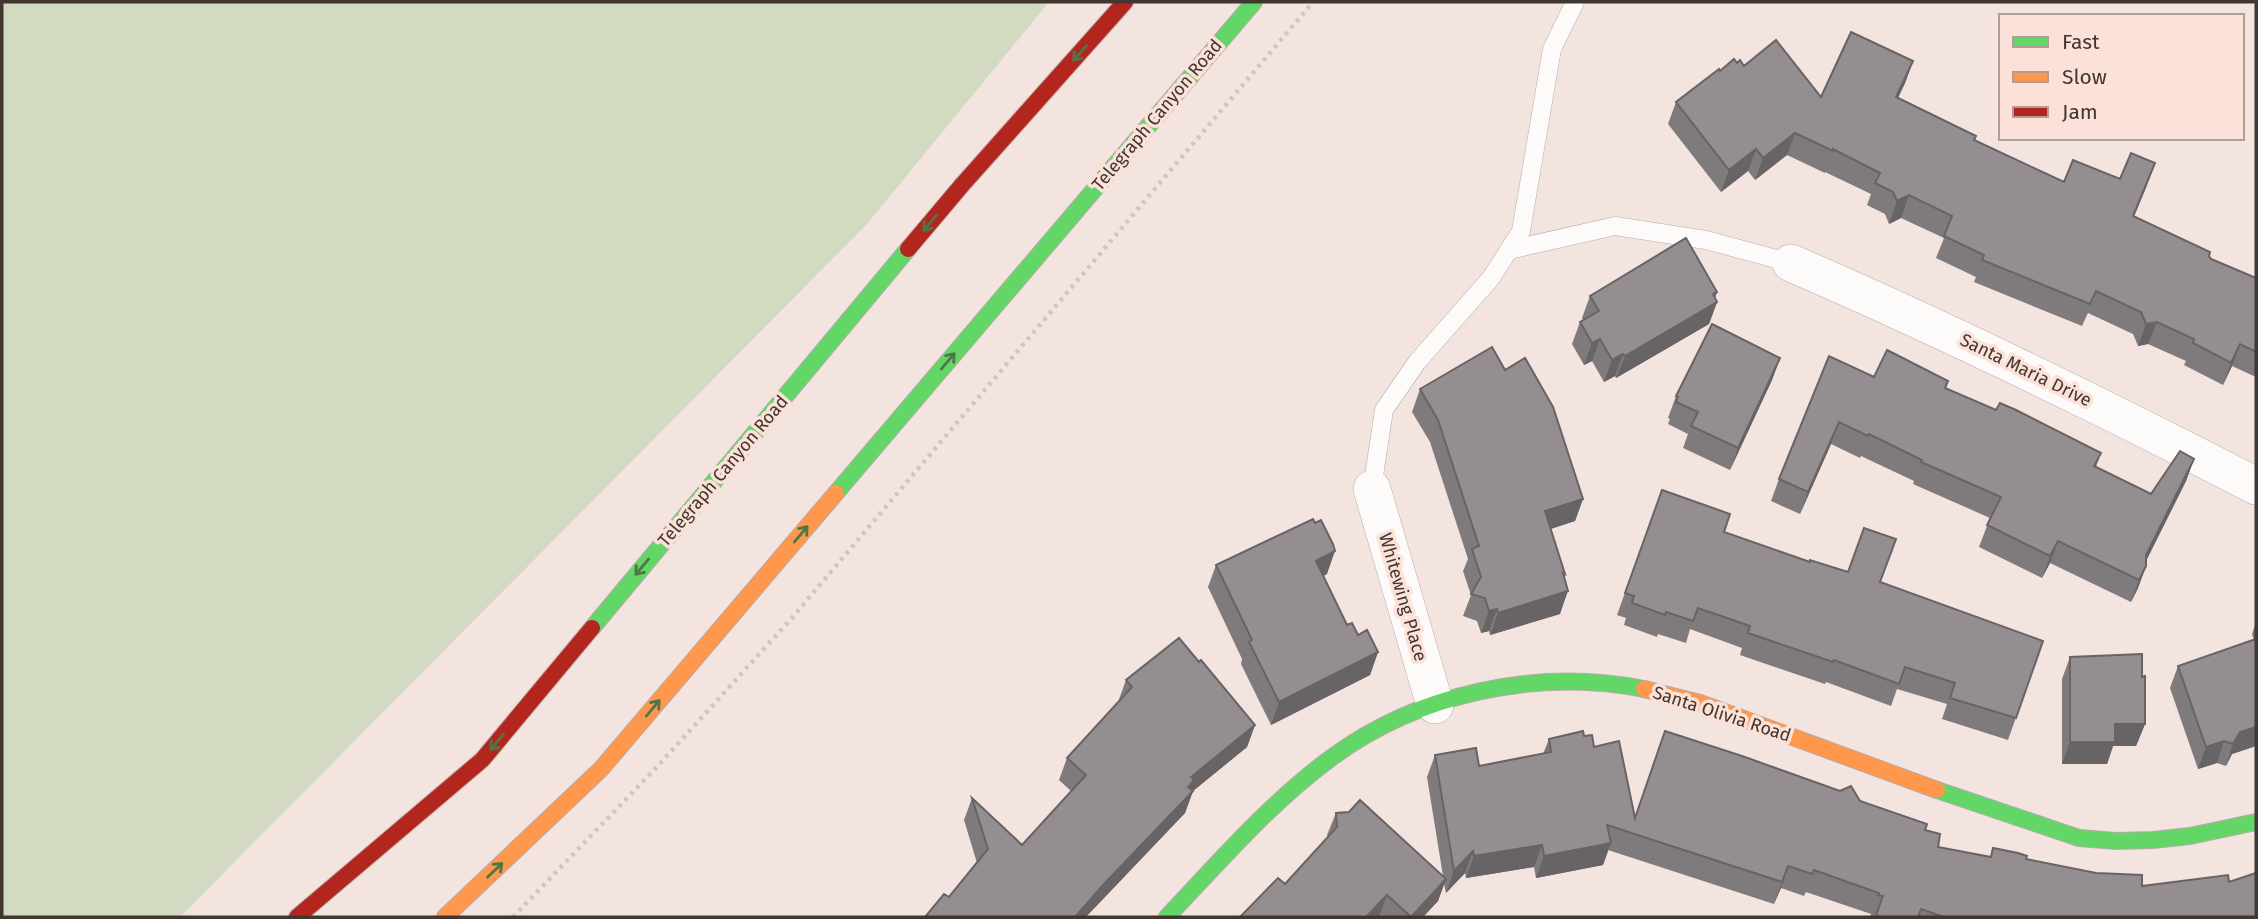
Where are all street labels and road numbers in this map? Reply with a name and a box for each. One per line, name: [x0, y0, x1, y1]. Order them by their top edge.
street label: Telegraph Canyon Road: [1087, 35, 1227, 195]
street label: Santa Maria Drive: [1957, 329, 2095, 411]
street label: Telegraph Canyon Road: [653, 391, 793, 551]
street label: Whitewing Place: [1374, 530, 1432, 664]
street label: Santa Olivia Road: [1650, 681, 1794, 747]

